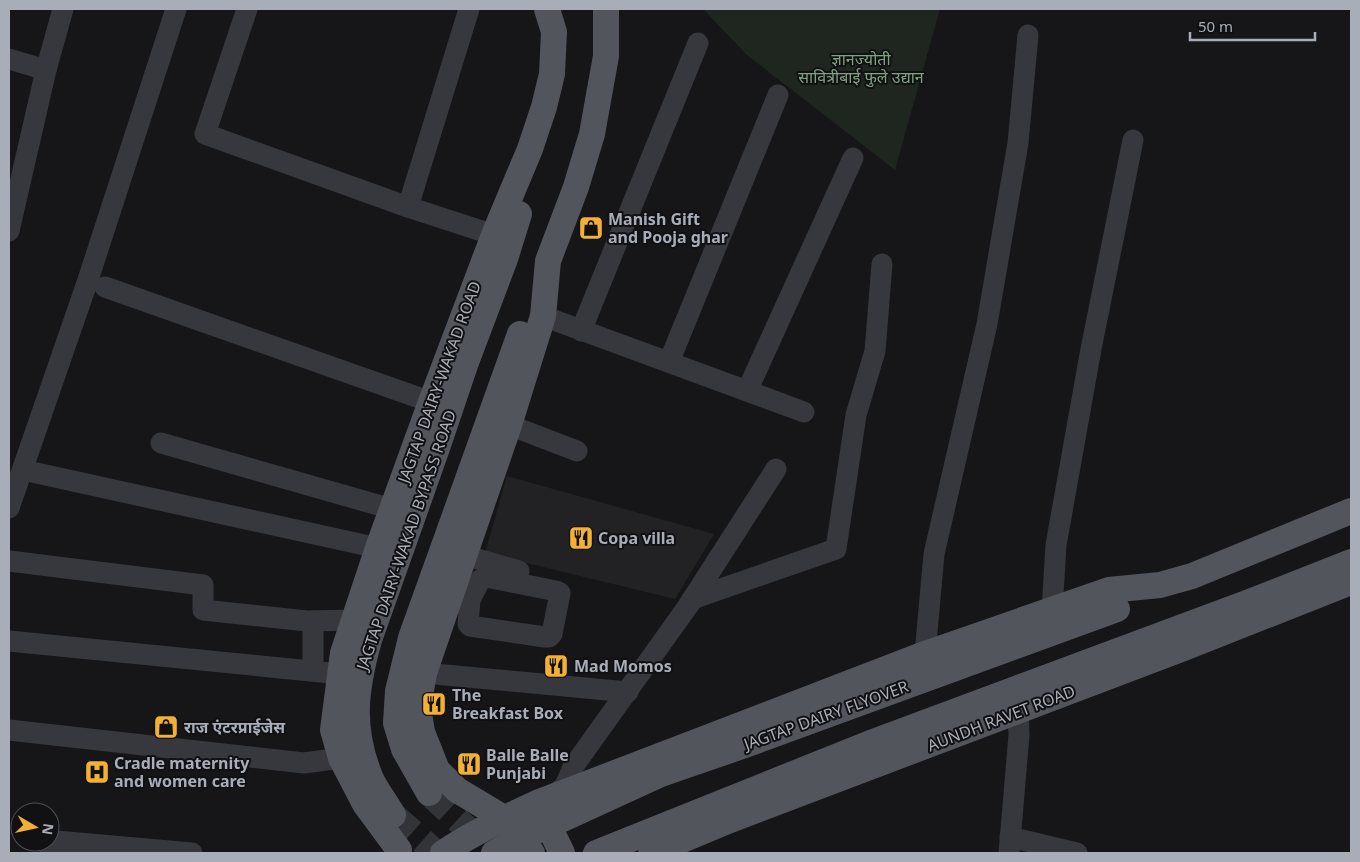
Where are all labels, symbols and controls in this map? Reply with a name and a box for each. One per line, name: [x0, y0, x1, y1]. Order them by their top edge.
scale bar: [1190, 10, 1315, 42]
text: 50 m: [1198, 16, 1233, 36]
park label: ज्ञानज्योती सावित्रीबाई फुले उद्यान: [798, 48, 925, 88]
place label: Manish Gift and Pooja ghar: [608, 208, 728, 248]
shop icon: Manish Gift and Pooja ghar: [578, 215, 604, 241]
street label: JAGTAP DAIRY-WAKAD ROAD: [391, 278, 486, 488]
street label: JAGTAP DAIRY-WAKAD BYPASS ROAD: [350, 407, 461, 675]
restaurant icon: Copa villa: [568, 525, 594, 551]
place label: Copa villa: [598, 527, 675, 549]
restaurant icon: Mad Momos: [543, 653, 569, 679]
place label: Mad Momos: [574, 655, 672, 677]
street label: JAGTAP DAIRY FLYOVER: [739, 675, 911, 756]
street label: AUNDH RAVET ROAD: [924, 680, 1078, 756]
place label: The Breakfast Box: [452, 684, 564, 724]
restaurant icon: The Breakfast Box: [421, 691, 447, 717]
shop icon: राज एंटरप्राईजेस: [153, 714, 179, 740]
place label: राज एंटरप्राईजेस: [184, 716, 286, 738]
place label: Balle Balle Punjabi: [486, 744, 569, 784]
restaurant icon: Balle Balle Punjabi: [456, 751, 482, 777]
place label: Cradle maternity and women care: [114, 752, 250, 792]
hospital icon: Cradle maternity and women care: [84, 759, 110, 785]
north arrow: [10, 802, 60, 852]
text: N: [38, 822, 59, 836]

